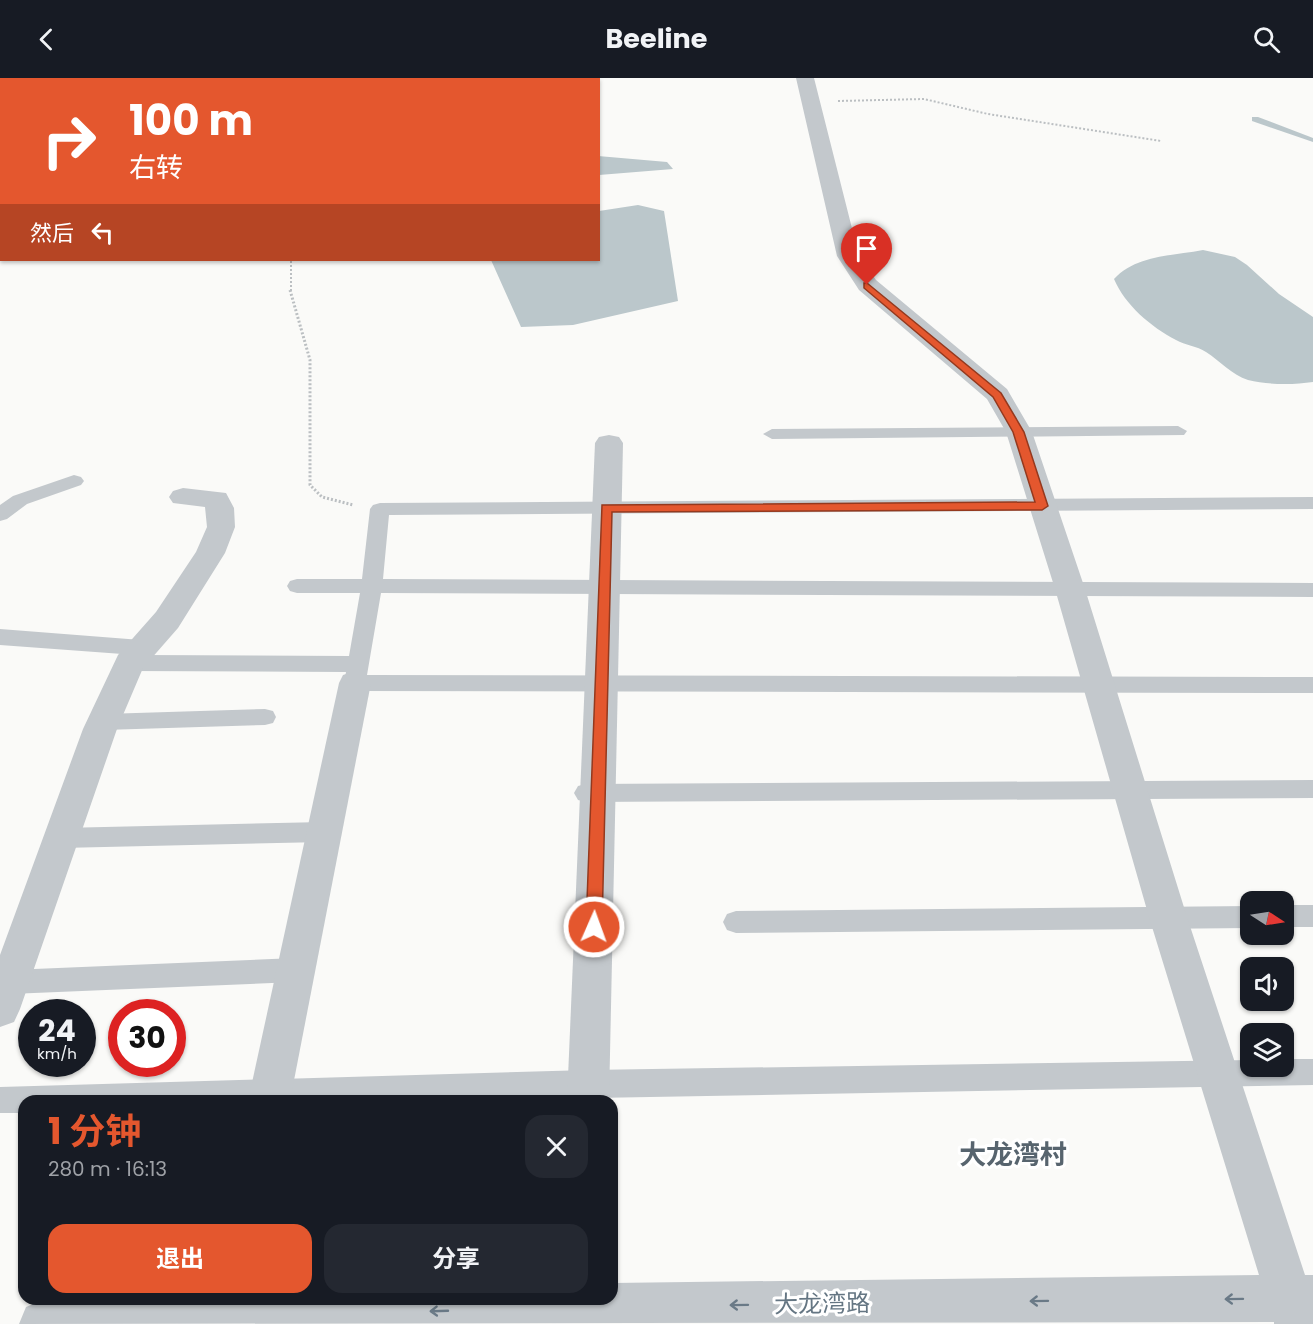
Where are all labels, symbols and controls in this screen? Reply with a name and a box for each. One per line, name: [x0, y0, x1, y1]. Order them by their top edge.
text: Beeline: [606, 20, 707, 57]
icon: back: [30, 23, 63, 56]
icon: search: [1250, 23, 1283, 56]
text: 100 m: [129, 91, 253, 150]
icon: right: [30, 102, 108, 180]
text: 右转: [129, 149, 183, 186]
icon: left: [86, 216, 119, 249]
text: 然后: [30, 218, 74, 249]
pin: [841, 223, 892, 285]
icon: arrive: [850, 232, 883, 265]
north arrow: [1240, 891, 1294, 945]
map controls: [1240, 891, 1294, 1077]
position arrow: [562, 895, 626, 959]
button: sound: [1240, 957, 1294, 1011]
speed limit sign: 30: [108, 999, 186, 1077]
text: 24: [38, 1009, 76, 1052]
button: layers: [1240, 1023, 1294, 1077]
text: km/h: [37, 1043, 77, 1064]
text: 1 分钟: [48, 1106, 141, 1157]
button: close: [525, 1115, 588, 1178]
district label: 大龙湾村: [959, 1136, 1067, 1173]
text: 280 m · 16:13: [48, 1155, 167, 1183]
button: 退出: [48, 1224, 312, 1293]
button: 分享: [324, 1224, 588, 1293]
street label: 大龙湾路: [774, 1286, 870, 1321]
one-way arrow: [1224, 1293, 1244, 1305]
one-way arrow: [1029, 1295, 1049, 1307]
one-way arrow: [729, 1299, 749, 1311]
one-way arrow: [429, 1306, 449, 1317]

